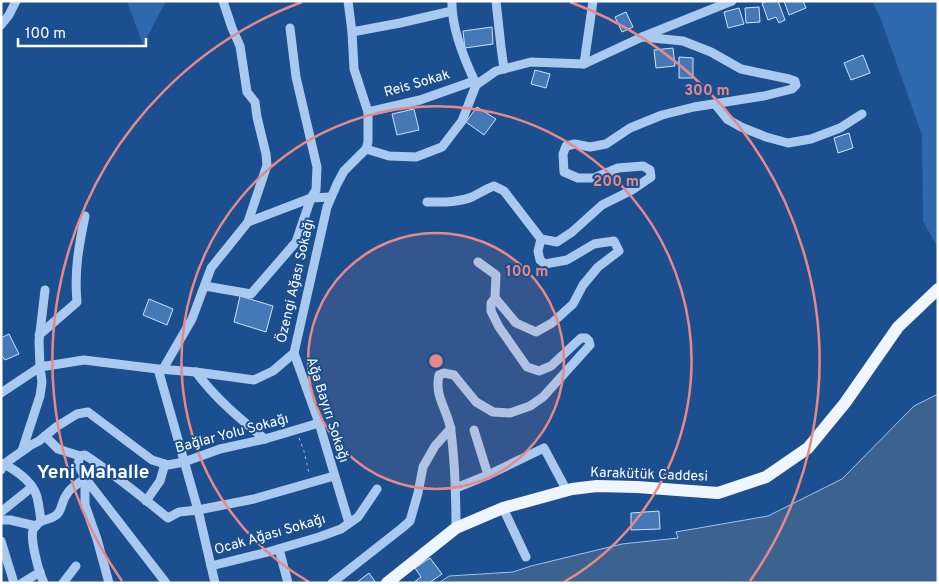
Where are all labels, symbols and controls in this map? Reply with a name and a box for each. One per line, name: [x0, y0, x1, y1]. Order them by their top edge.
scale bar: [18, 15, 145, 47]
text: 100 m: [25, 25, 66, 44]
street label: Reis Sokak: [382, 66, 452, 102]
text: 300 m: [684, 82, 730, 101]
text: 200 m: [593, 173, 639, 192]
street label: Özengi Ağası Sokağı: [272, 217, 319, 345]
text: 100 m: [506, 263, 548, 282]
centre of rings: [427, 352, 445, 370]
street label: Ağa Bayırı Sokağı: [302, 355, 352, 465]
street label: Bağlar Yolu Sokağı: [173, 411, 291, 457]
district label: Yeni Mahalle: [37, 461, 149, 485]
street label: Karakütük Caddesi: [590, 464, 708, 486]
street label: Ocak Ağası Sokağı: [213, 511, 327, 559]

